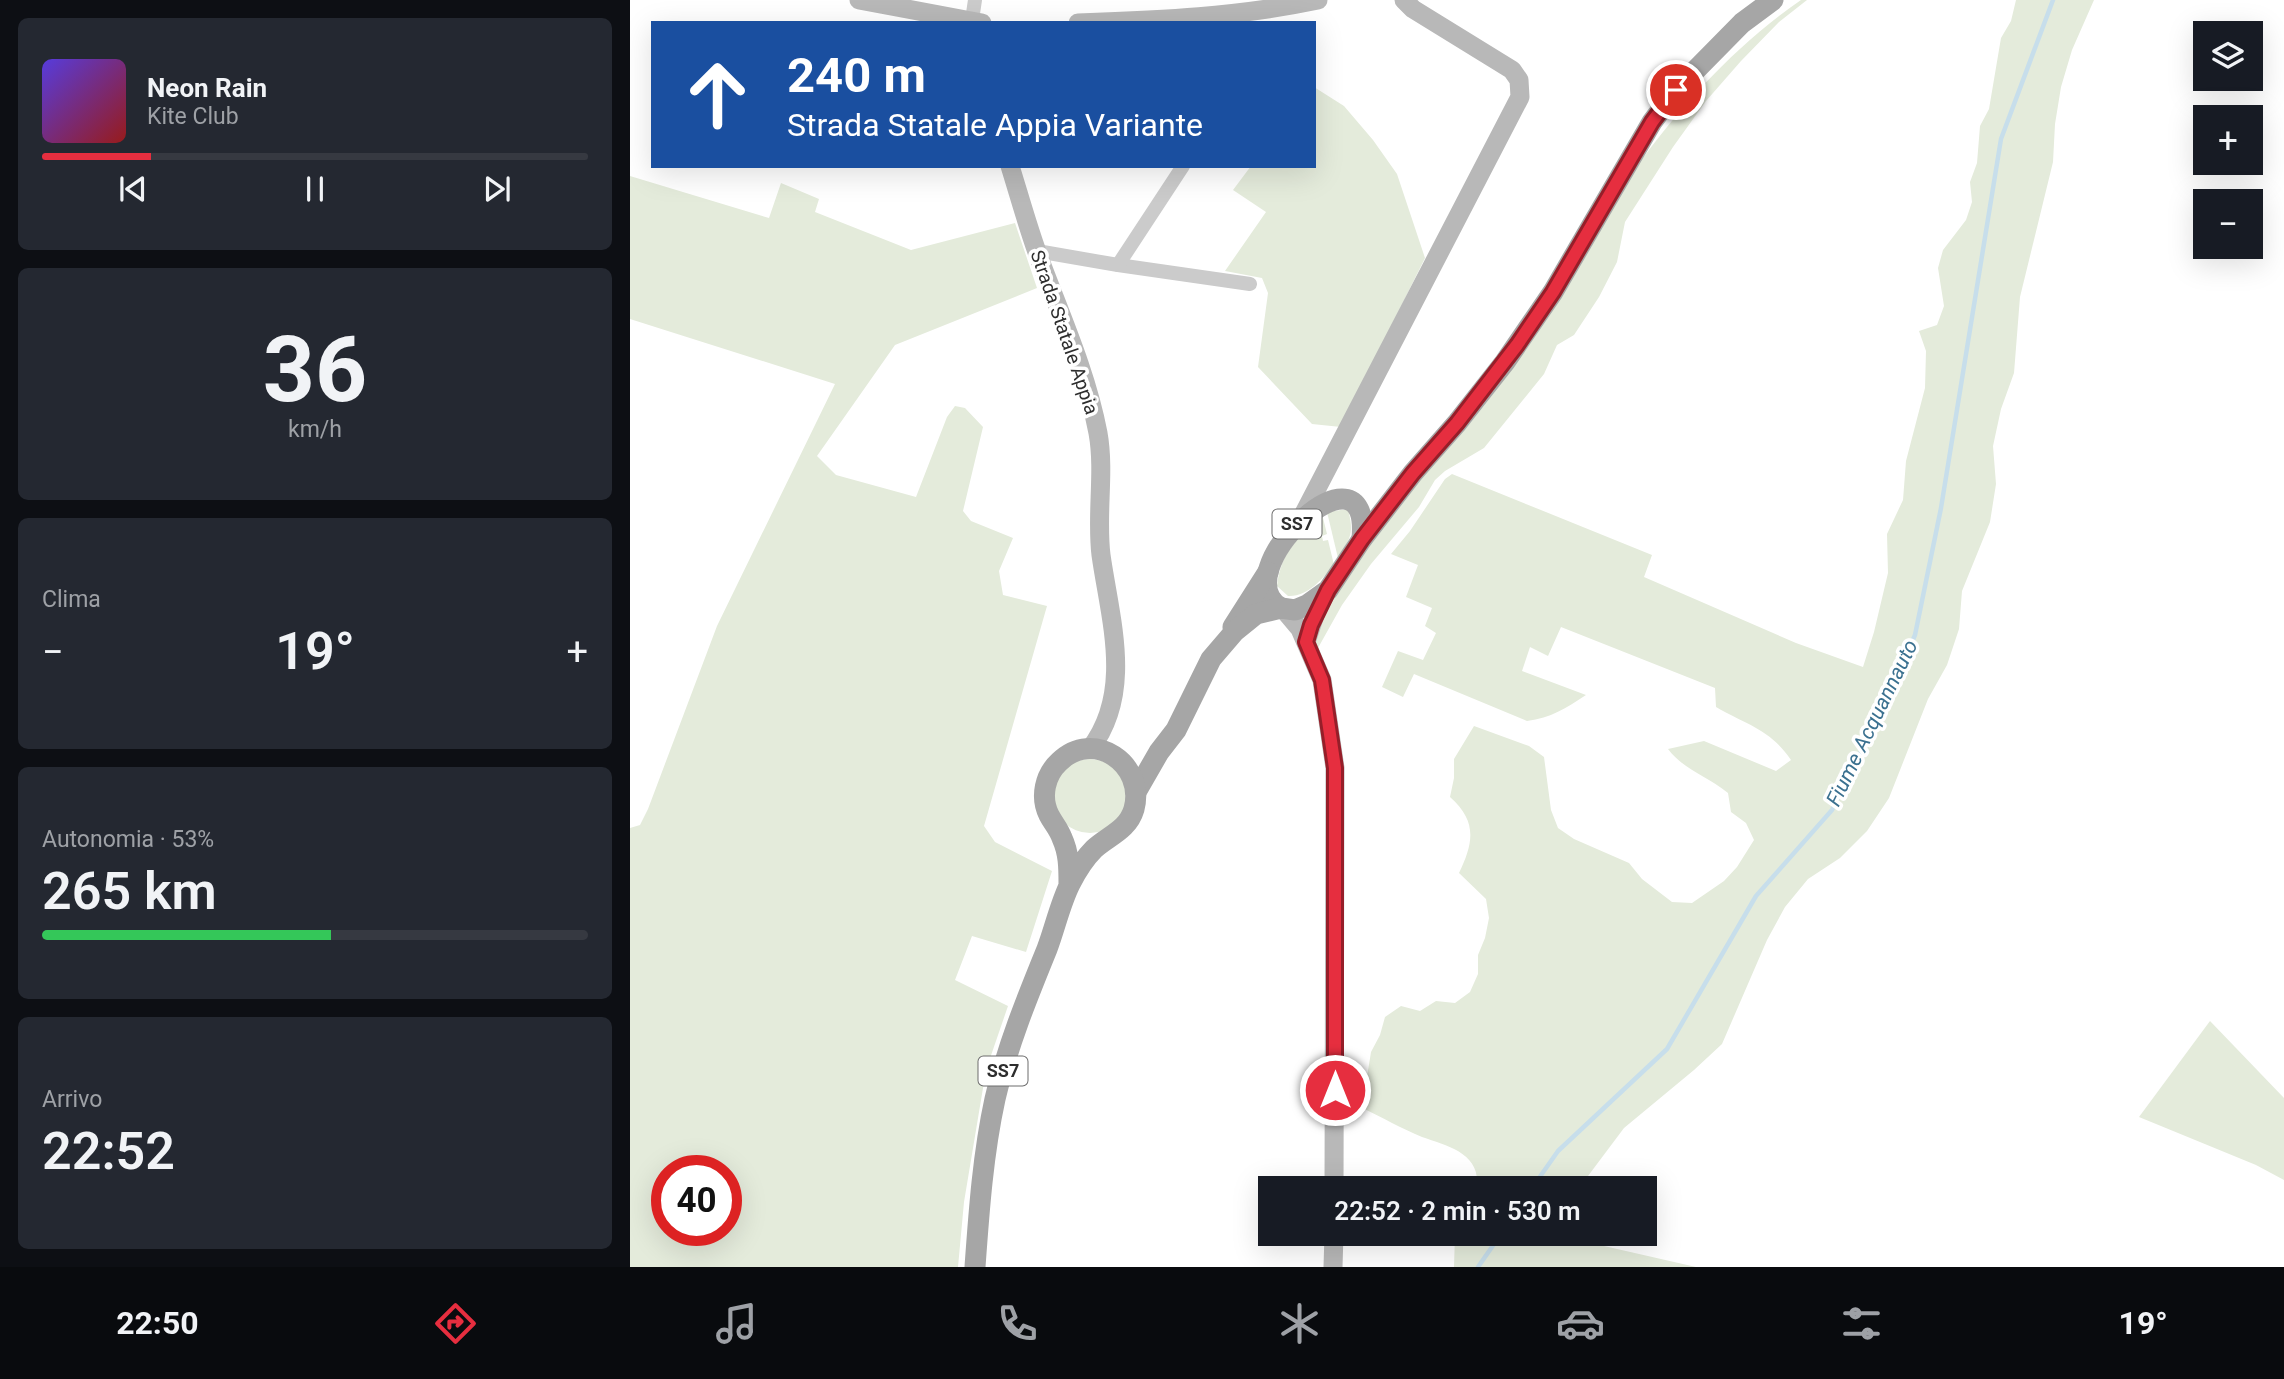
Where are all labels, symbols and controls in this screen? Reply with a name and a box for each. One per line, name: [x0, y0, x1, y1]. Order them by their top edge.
map controls: [2193, 21, 2263, 259]
button: layers: [2193, 21, 2263, 91]
text: 240 m: [787, 47, 926, 104]
icon: ahead: [672, 49, 763, 140]
pin: [1646, 60, 1706, 120]
icon: arrive: [1657, 71, 1695, 109]
text: Neon Rain: [147, 73, 267, 103]
text: Kite Club: [147, 103, 239, 130]
button: +: [2193, 105, 2263, 175]
text: Strada Statale Appia Variante: [787, 106, 1203, 144]
icon: previous: [114, 170, 152, 208]
icon: pause: [296, 170, 334, 208]
icon: next: [478, 170, 516, 208]
button: −: [2193, 189, 2263, 259]
street label: Strada Statale Appia: [1026, 247, 1103, 417]
text: 36: [263, 317, 367, 423]
text: km/h: [288, 416, 342, 443]
road number: SS7: [1272, 510, 1322, 538]
text: Clima: [42, 586, 101, 613]
text: 19°: [275, 621, 355, 682]
text: −: [42, 630, 64, 674]
text: +: [566, 630, 588, 674]
water label: Fiume Acquannauto: [1821, 636, 1923, 810]
text: Autonomia · 53%: [42, 826, 214, 853]
text: 265 km: [42, 861, 217, 922]
position arrow: [1298, 1053, 1372, 1127]
road number: SS7: [978, 1056, 1028, 1086]
text: Arrivo: [42, 1086, 102, 1113]
text: 22:52: [42, 1121, 175, 1182]
speed limit sign: 40: [651, 1155, 742, 1246]
text: 22:52 · 2 min · 530 m: [1334, 1196, 1581, 1226]
icon: directions: [431, 1299, 480, 1348]
icon: music: [712, 1299, 761, 1348]
icon: phone: [993, 1299, 1042, 1348]
icon: climate: [1275, 1299, 1324, 1348]
icon: car: [1556, 1299, 1605, 1348]
icon: filters: [1837, 1299, 1886, 1348]
text: 22:50: [116, 1304, 199, 1342]
text: 19°: [2119, 1304, 2168, 1342]

